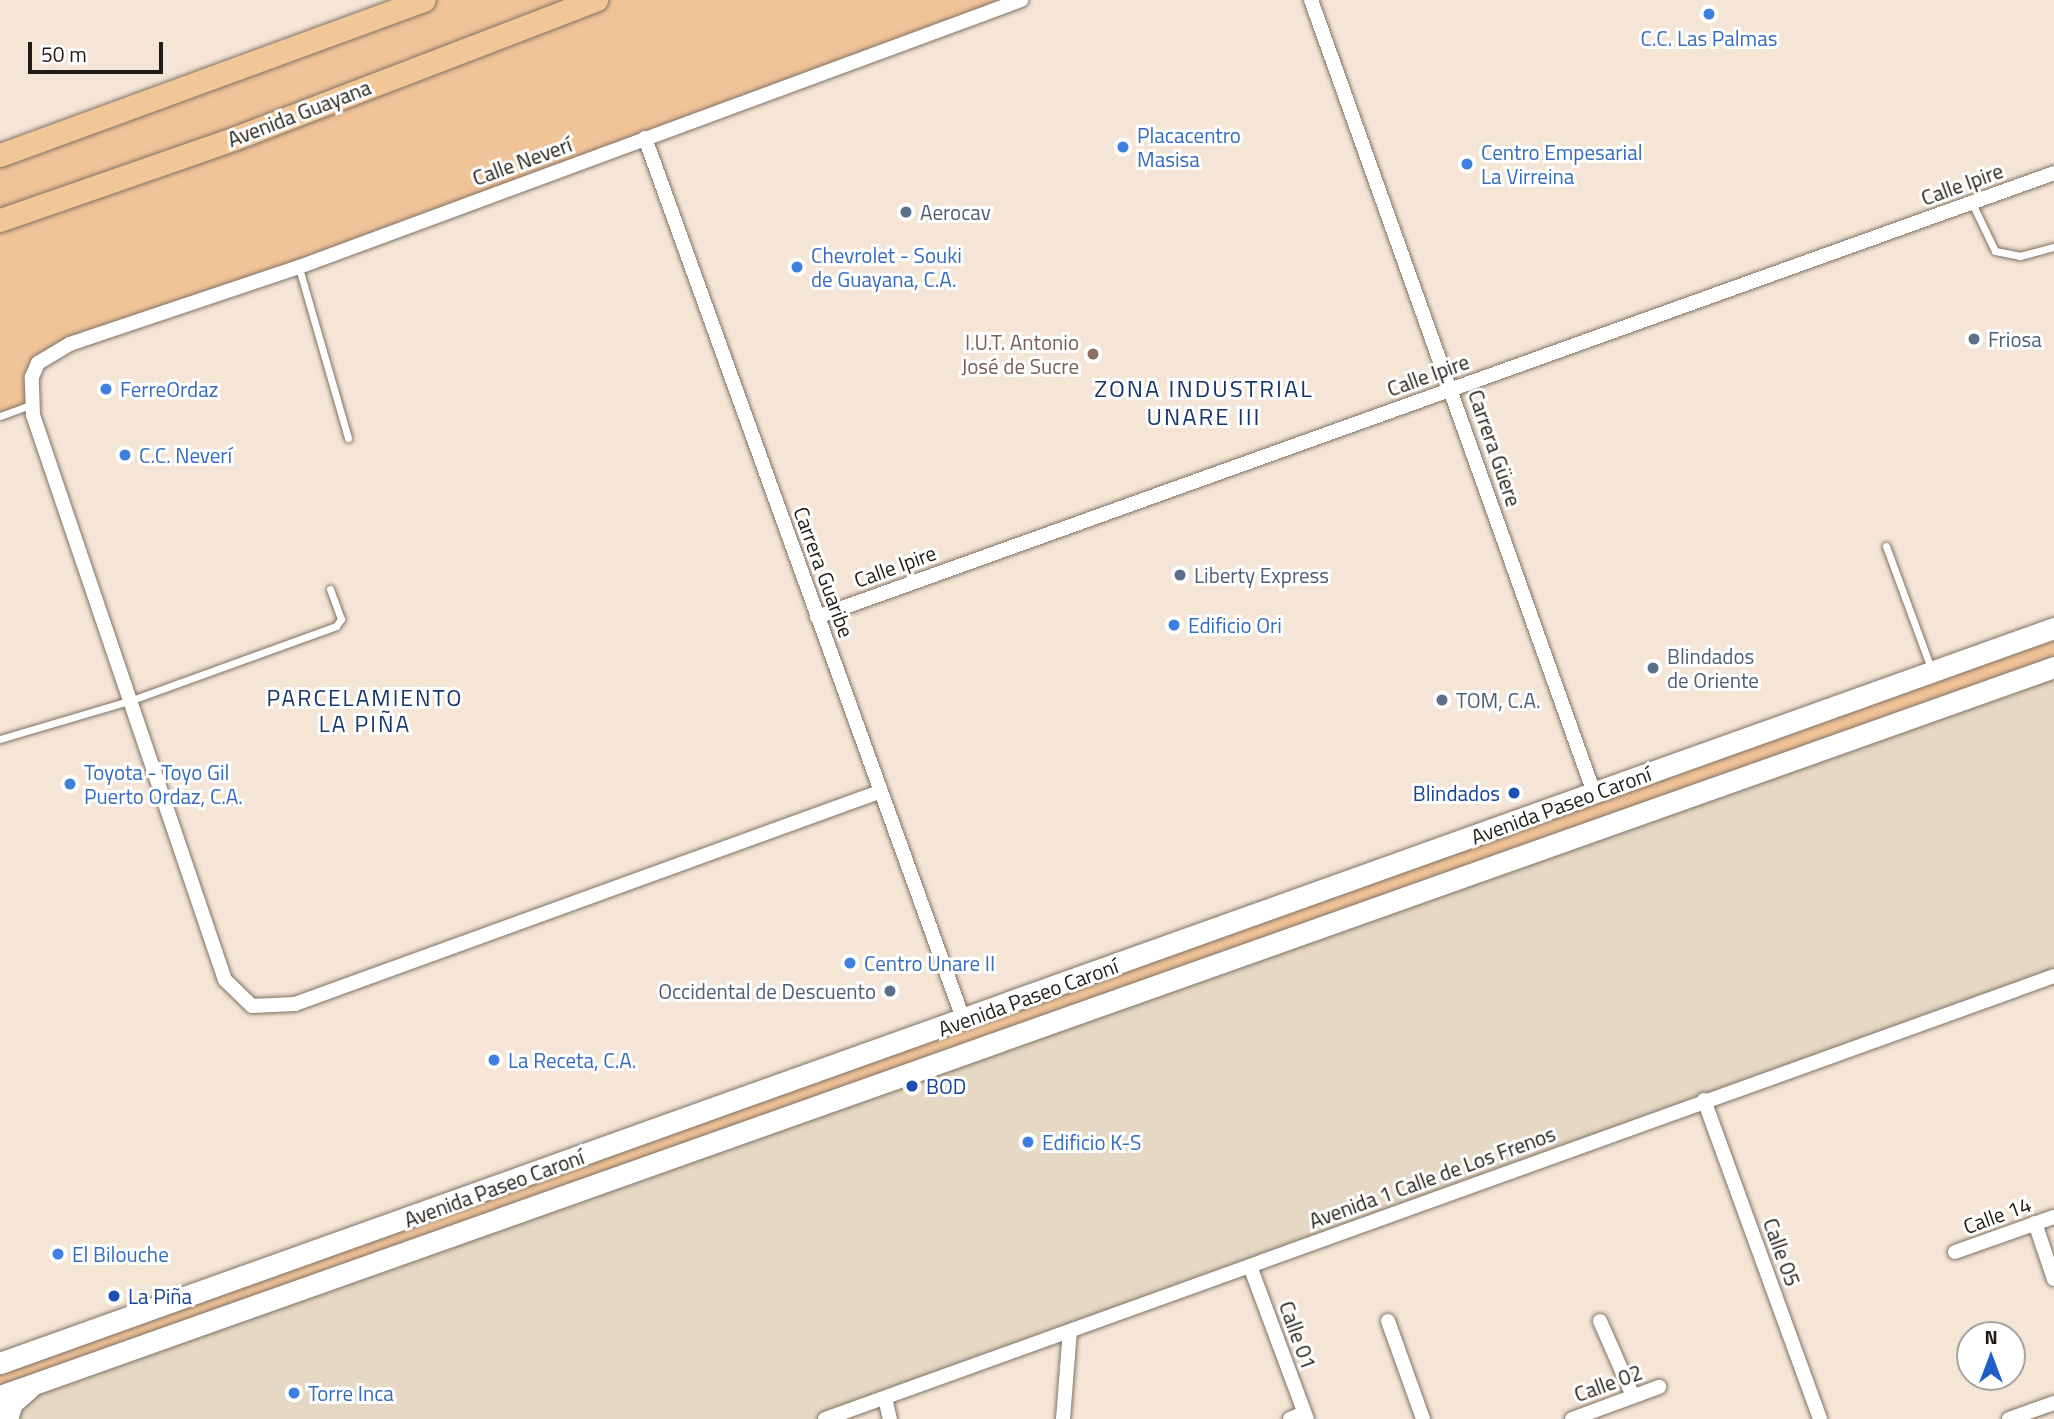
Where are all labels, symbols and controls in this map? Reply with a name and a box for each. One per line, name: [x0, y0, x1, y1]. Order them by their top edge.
marker: C.C. Las Palmas: [1701, 6, 1717, 22]
place label: C.C. Las Palmas: [1641, 25, 1777, 51]
scale bar: [32, 28, 166, 72]
text: 50 m: [41, 38, 87, 70]
street label: Avenida Guayana: [224, 74, 374, 152]
place label: Placacentro Masisa: [1137, 122, 1241, 172]
street label: Calle Neverí: [469, 131, 575, 191]
marker: Placacentro Masisa: [1115, 139, 1131, 155]
place label: Centro Empesarial La Virreina: [1481, 139, 1643, 189]
marker: Centro Empesarial La Virreina: [1459, 156, 1475, 172]
street label: Calle Ipire: [1918, 158, 2006, 210]
place label: Aerocav: [920, 199, 991, 225]
marker: Aerocav: [898, 204, 914, 220]
place label: Chevrolet - Souki de Guayana, C.A.: [811, 242, 962, 292]
marker: Chevrolet - Souki de Guayana, C.A.: [789, 259, 805, 275]
place label: Friosa: [1988, 326, 2042, 352]
place label: I.U.T. Antonio José de Sucre: [961, 329, 1079, 379]
marker: Friosa: [1966, 331, 1982, 347]
marker: I.U.T. Antonio José de Sucre: [1085, 346, 1101, 362]
street label: Calle Ipire: [1384, 349, 1472, 401]
district label: ZONA INDUSTRIAL UNARE III: [1096, 375, 1312, 431]
place label: FerreOrdaz: [120, 376, 218, 402]
marker: FerreOrdaz: [98, 381, 114, 397]
street label: Carrera Güere: [1463, 386, 1527, 510]
place label: C.C. Neverí: [139, 442, 232, 468]
marker: C.C. Neverí: [117, 447, 133, 463]
street label: Carrera Guaribe: [789, 503, 859, 641]
street label: Calle Ipire: [851, 540, 939, 592]
place label: Liberty Express: [1194, 562, 1329, 588]
marker: Liberty Express: [1172, 567, 1188, 583]
place label: Edificio Ori: [1188, 612, 1282, 638]
marker: Edificio Ori: [1166, 617, 1182, 633]
place label: Blindados de Oriente: [1667, 643, 1759, 693]
marker: Blindados de Oriente: [1645, 660, 1661, 676]
district label: PARCELAMIENTO LA PIÑA: [268, 684, 462, 738]
place label: TOM, C.A.: [1456, 687, 1540, 713]
marker: TOM, C.A.: [1434, 692, 1450, 708]
place label: Toyota - Toyo Gil Puerto Ordaz, C.A.: [84, 759, 243, 809]
street label: Avenida Paseo Caroní: [1468, 761, 1654, 849]
marker: Toyota - Toyo Gil Puerto Ordaz, C.A.: [62, 776, 78, 792]
place label: Blindados: [1413, 780, 1500, 806]
marker: Blindados: [1506, 785, 1522, 801]
place label: Centro Unare II: [864, 950, 995, 976]
street label: Avenida Paseo Caroní: [935, 953, 1121, 1041]
marker: Centro Unare II: [842, 955, 858, 971]
place label: Occidental de Descuento: [658, 978, 876, 1004]
marker: Occidental de Descuento: [882, 983, 898, 999]
place label: La Receta, C.A.: [508, 1047, 636, 1073]
marker: La Receta, C.A.: [486, 1052, 502, 1068]
place label: BOD: [926, 1073, 966, 1099]
marker: BOD: [904, 1078, 920, 1094]
street label: Avenida 1 Calle de Los Frenos: [1305, 1121, 1559, 1233]
place label: Edificio K-S: [1042, 1129, 1141, 1155]
marker: Edificio K-S: [1020, 1134, 1036, 1150]
street label: Avenida Paseo Caroní: [401, 1144, 587, 1232]
street label: Calle 14: [1960, 1191, 2034, 1239]
street label: Calle 05: [1758, 1215, 1806, 1289]
place label: El Bilouche: [72, 1241, 169, 1267]
marker: El Bilouche: [50, 1246, 66, 1262]
place label: La Piña: [128, 1283, 192, 1309]
marker: La Piña: [106, 1288, 122, 1304]
street label: Calle 01: [1274, 1298, 1322, 1372]
north arrow: [1956, 1321, 2026, 1391]
text: N: [1984, 1322, 1998, 1351]
street label: Calle 02: [1571, 1359, 1645, 1407]
place label: Torre Inca: [308, 1380, 394, 1406]
marker: Torre Inca: [286, 1385, 302, 1401]

